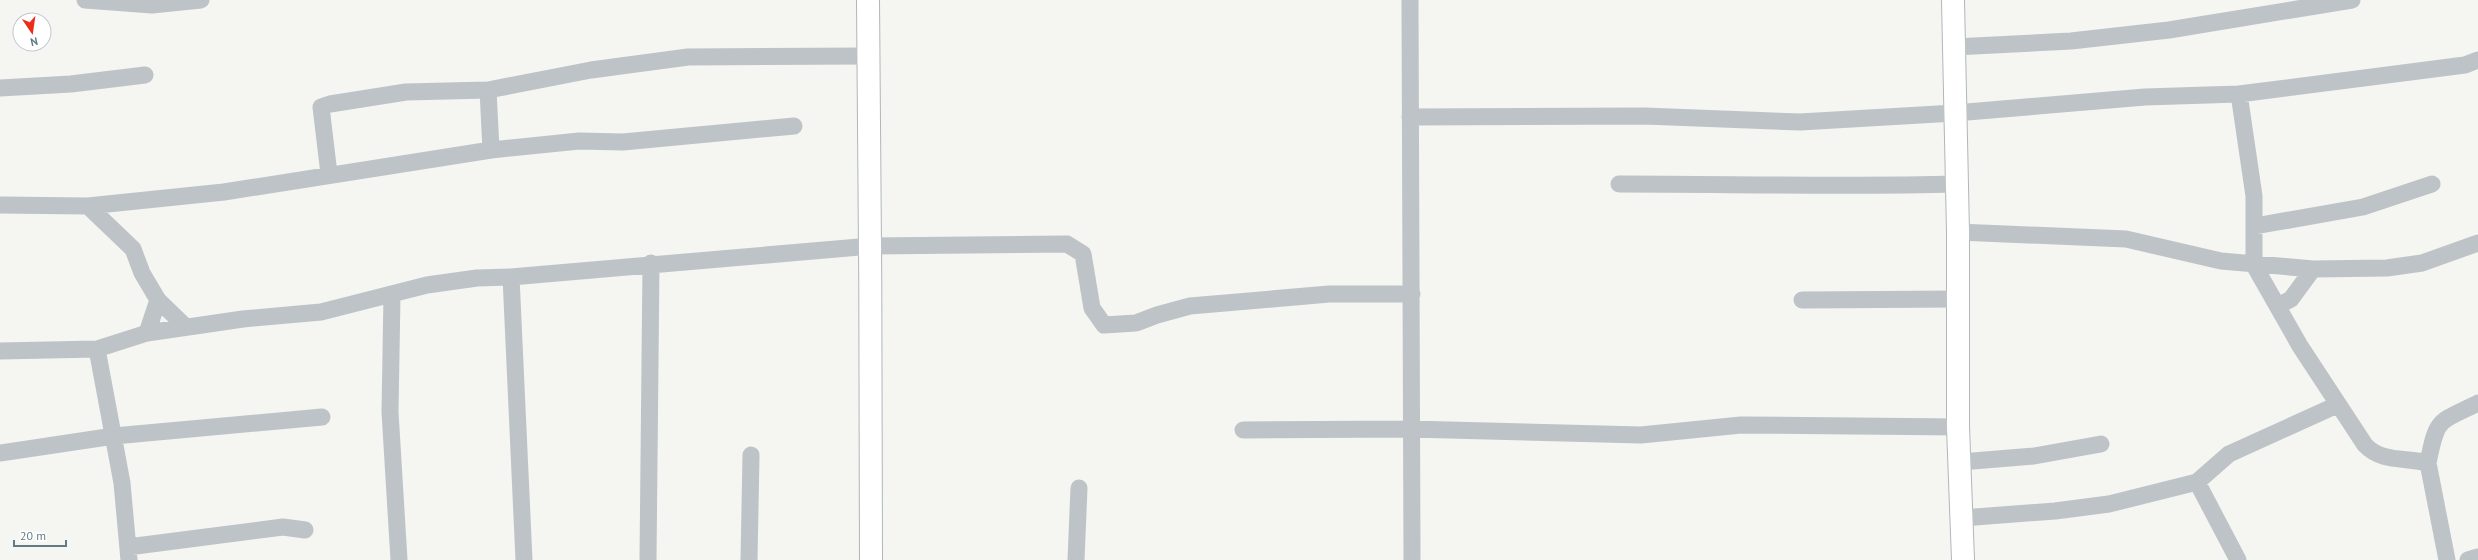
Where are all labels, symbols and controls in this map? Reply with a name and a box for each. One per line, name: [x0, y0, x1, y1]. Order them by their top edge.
north arrow: [12, 12, 52, 52]
text: N: [29, 34, 39, 49]
scale bar: [14, 522, 66, 548]
text: 20 m: [20, 528, 46, 543]

